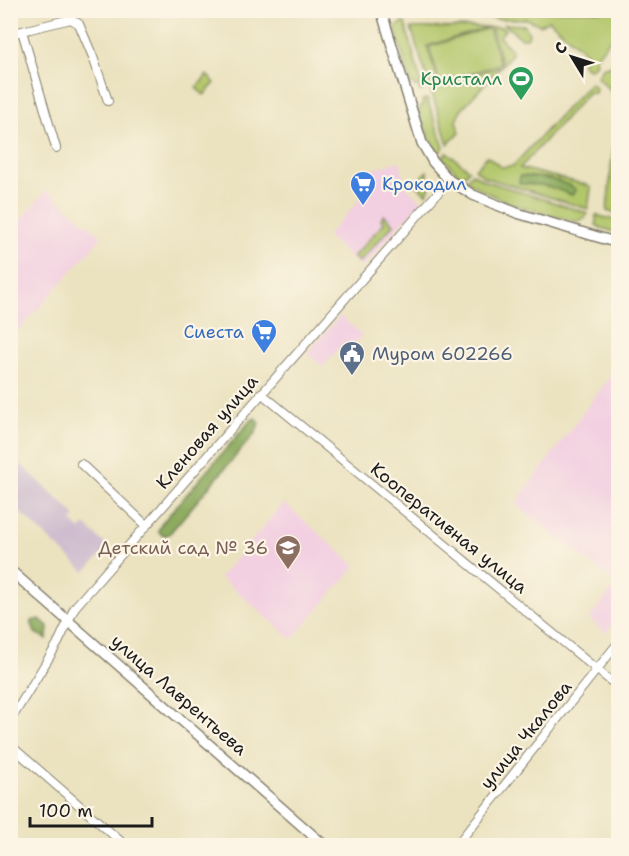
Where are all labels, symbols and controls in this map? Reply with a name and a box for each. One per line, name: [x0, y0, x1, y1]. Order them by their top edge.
north arrow: [542, 27, 602, 87]
text: С: [549, 38, 572, 58]
sports icon: Кристалл: [506, 64, 536, 102]
place label: Кристалл: [421, 67, 502, 91]
supermarket icon: Крокодил: [348, 169, 378, 207]
place label: Крокодил: [382, 172, 466, 196]
supermarket icon: Сиеста: [249, 317, 279, 355]
place label: Сиеста: [183, 320, 244, 344]
public building icon: Муром 602266: [337, 339, 367, 377]
place label: Муром 602266: [372, 342, 513, 366]
street label: Кленовая улица: [151, 370, 263, 494]
street label: Кооперативная улица: [365, 457, 533, 599]
school or university icon: Детский сад № 36: [273, 533, 303, 571]
place label: Детский сад № 36: [98, 536, 268, 560]
street label: улица Лаврентьева: [106, 629, 252, 761]
street label: улица Чкалова: [475, 676, 577, 794]
scale bar: [30, 790, 152, 828]
text: 100 m: [39, 799, 93, 823]

